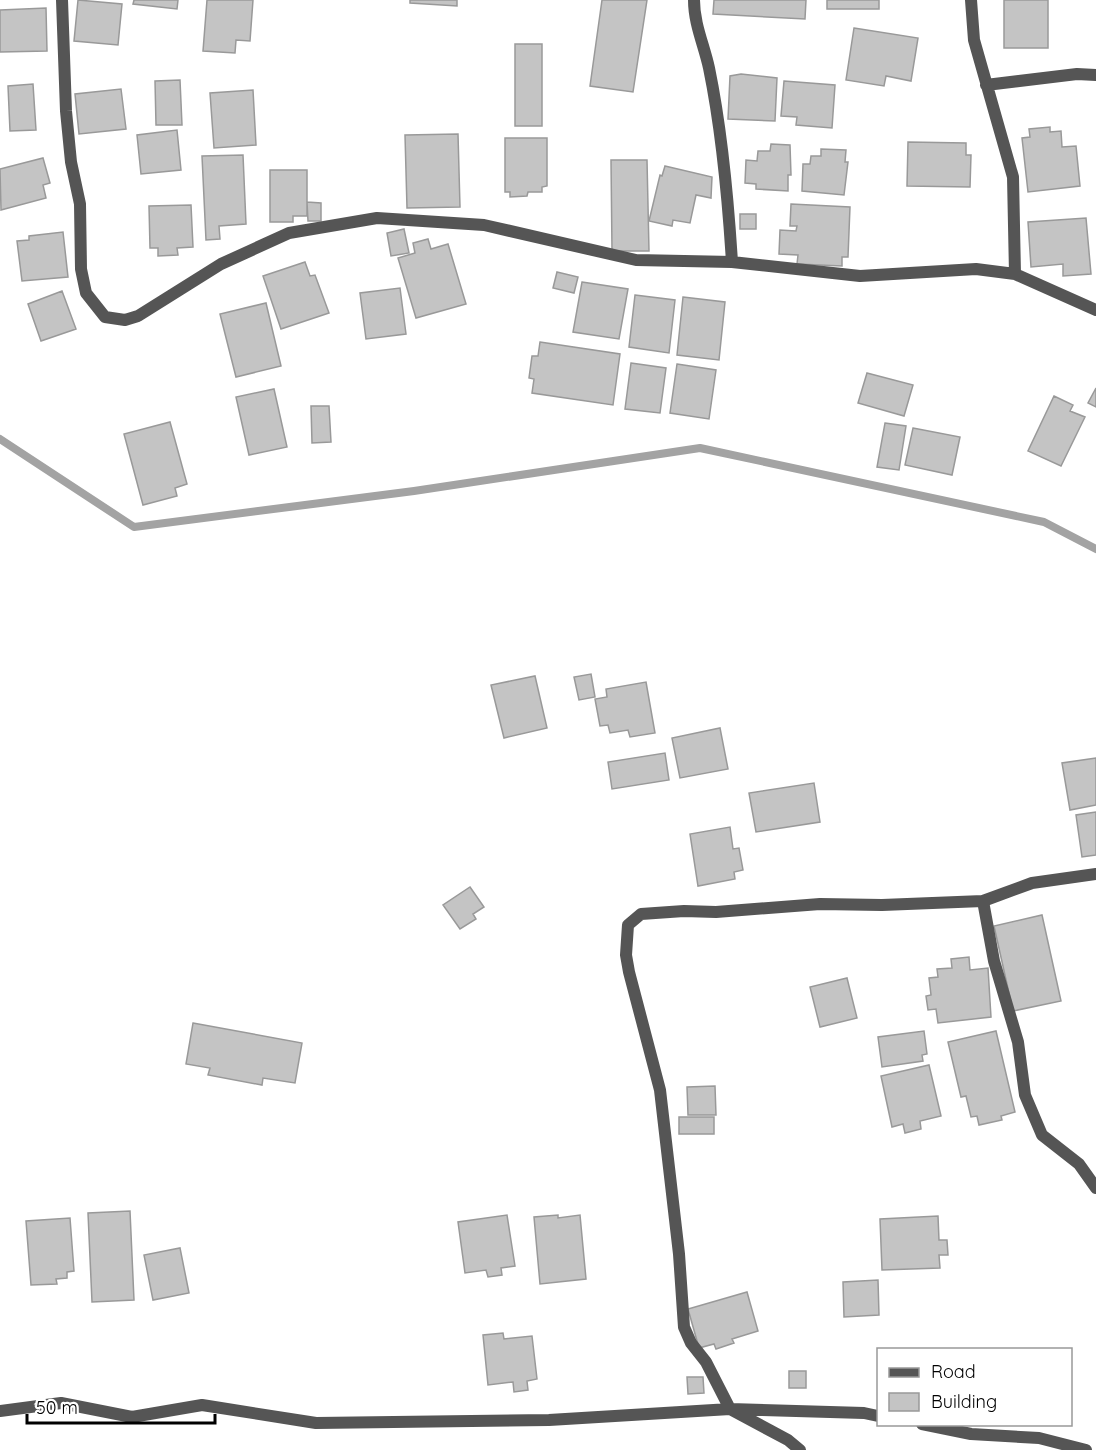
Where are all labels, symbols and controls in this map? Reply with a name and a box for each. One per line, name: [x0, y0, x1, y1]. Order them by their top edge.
legend: [877, 1348, 1072, 1426]
text: Road: [931, 1360, 976, 1383]
scale bar: [27, 1387, 214, 1425]
text: Building: [931, 1390, 997, 1413]
text: 50 m: [36, 1396, 78, 1419]

